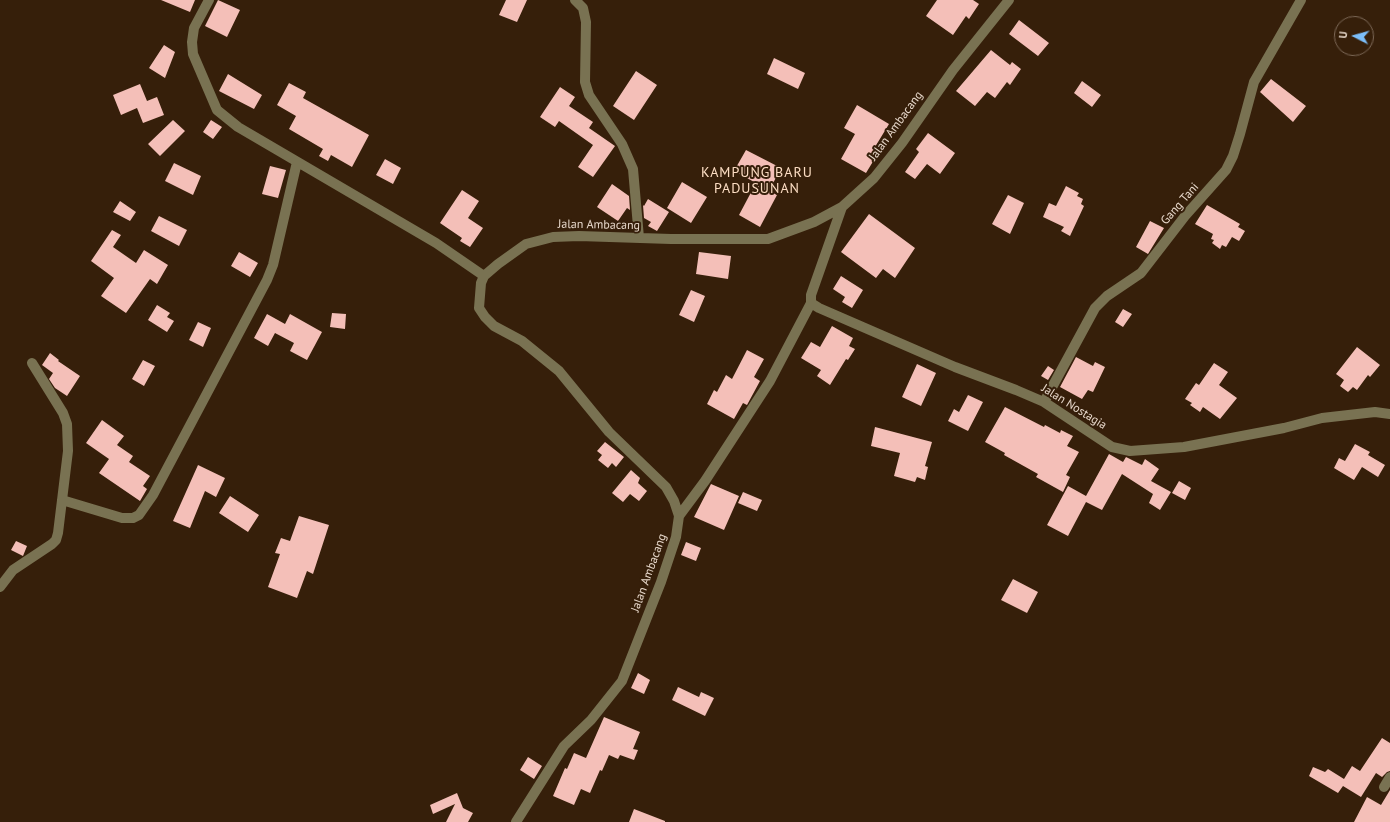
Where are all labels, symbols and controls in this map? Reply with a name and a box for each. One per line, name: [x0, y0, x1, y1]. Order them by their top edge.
north arrow: [1334, 16, 1374, 56]
text: U: [1336, 31, 1350, 39]
street label: Jalan Ambacang: [866, 89, 926, 163]
district label: KAMPUNG BARU PADUSUNAN: [701, 165, 813, 198]
street label: Gang Tani: [1158, 180, 1202, 228]
street label: Jalan Ambacang: [558, 217, 640, 233]
street label: Jalan Nostagia: [1039, 381, 1109, 433]
street label: Jalan Ambacang: [628, 532, 670, 614]

